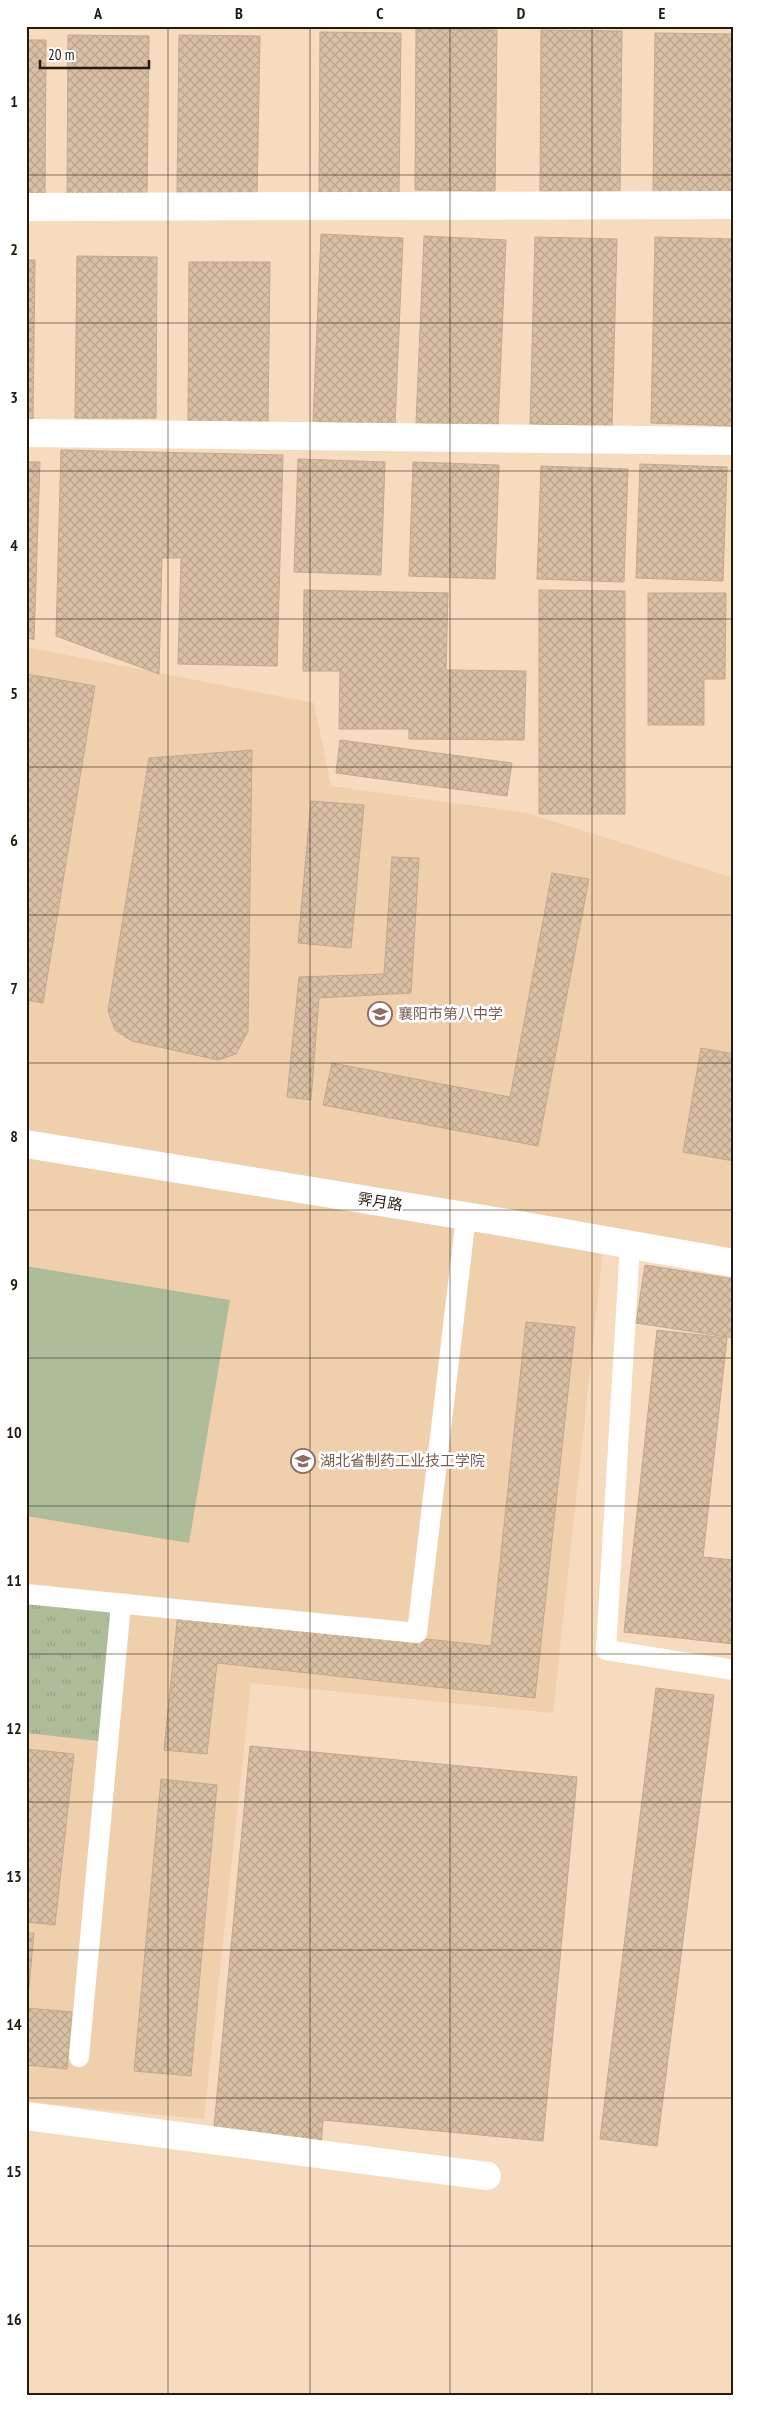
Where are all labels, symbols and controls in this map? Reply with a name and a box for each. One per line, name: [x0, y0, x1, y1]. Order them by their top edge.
text: A: [93, 3, 103, 23]
text: B: [235, 3, 243, 23]
text: C: [376, 3, 384, 23]
text: D: [517, 3, 526, 23]
text: E: [659, 3, 666, 23]
scale bar: [40, 38, 149, 70]
text: 20 m: [48, 45, 74, 64]
text: 1: [10, 91, 18, 111]
text: 2: [10, 239, 18, 259]
text: 3: [10, 387, 18, 407]
text: 4: [10, 535, 18, 555]
text: 5: [10, 683, 18, 703]
text: 6: [10, 830, 18, 850]
text: 7: [10, 978, 18, 998]
school or university icon: 襄阳市第八中学: [367, 1001, 393, 1027]
place label: 襄阳市第八中学: [398, 1004, 503, 1023]
text: 8: [10, 1126, 18, 1146]
street label: 霁月路: [356, 1189, 404, 1214]
text: 9: [10, 1274, 18, 1294]
text: 10: [6, 1422, 22, 1442]
school or university icon: 湖北省制药工业技工学院: [290, 1448, 316, 1474]
place label: 湖北省制药工业技工学院: [320, 1451, 485, 1470]
text: 11: [6, 1570, 22, 1590]
text: 12: [6, 1718, 22, 1738]
text: 13: [6, 1866, 22, 1886]
text: 14: [6, 2014, 22, 2034]
text: 15: [6, 2161, 22, 2181]
text: 16: [6, 2309, 22, 2329]

